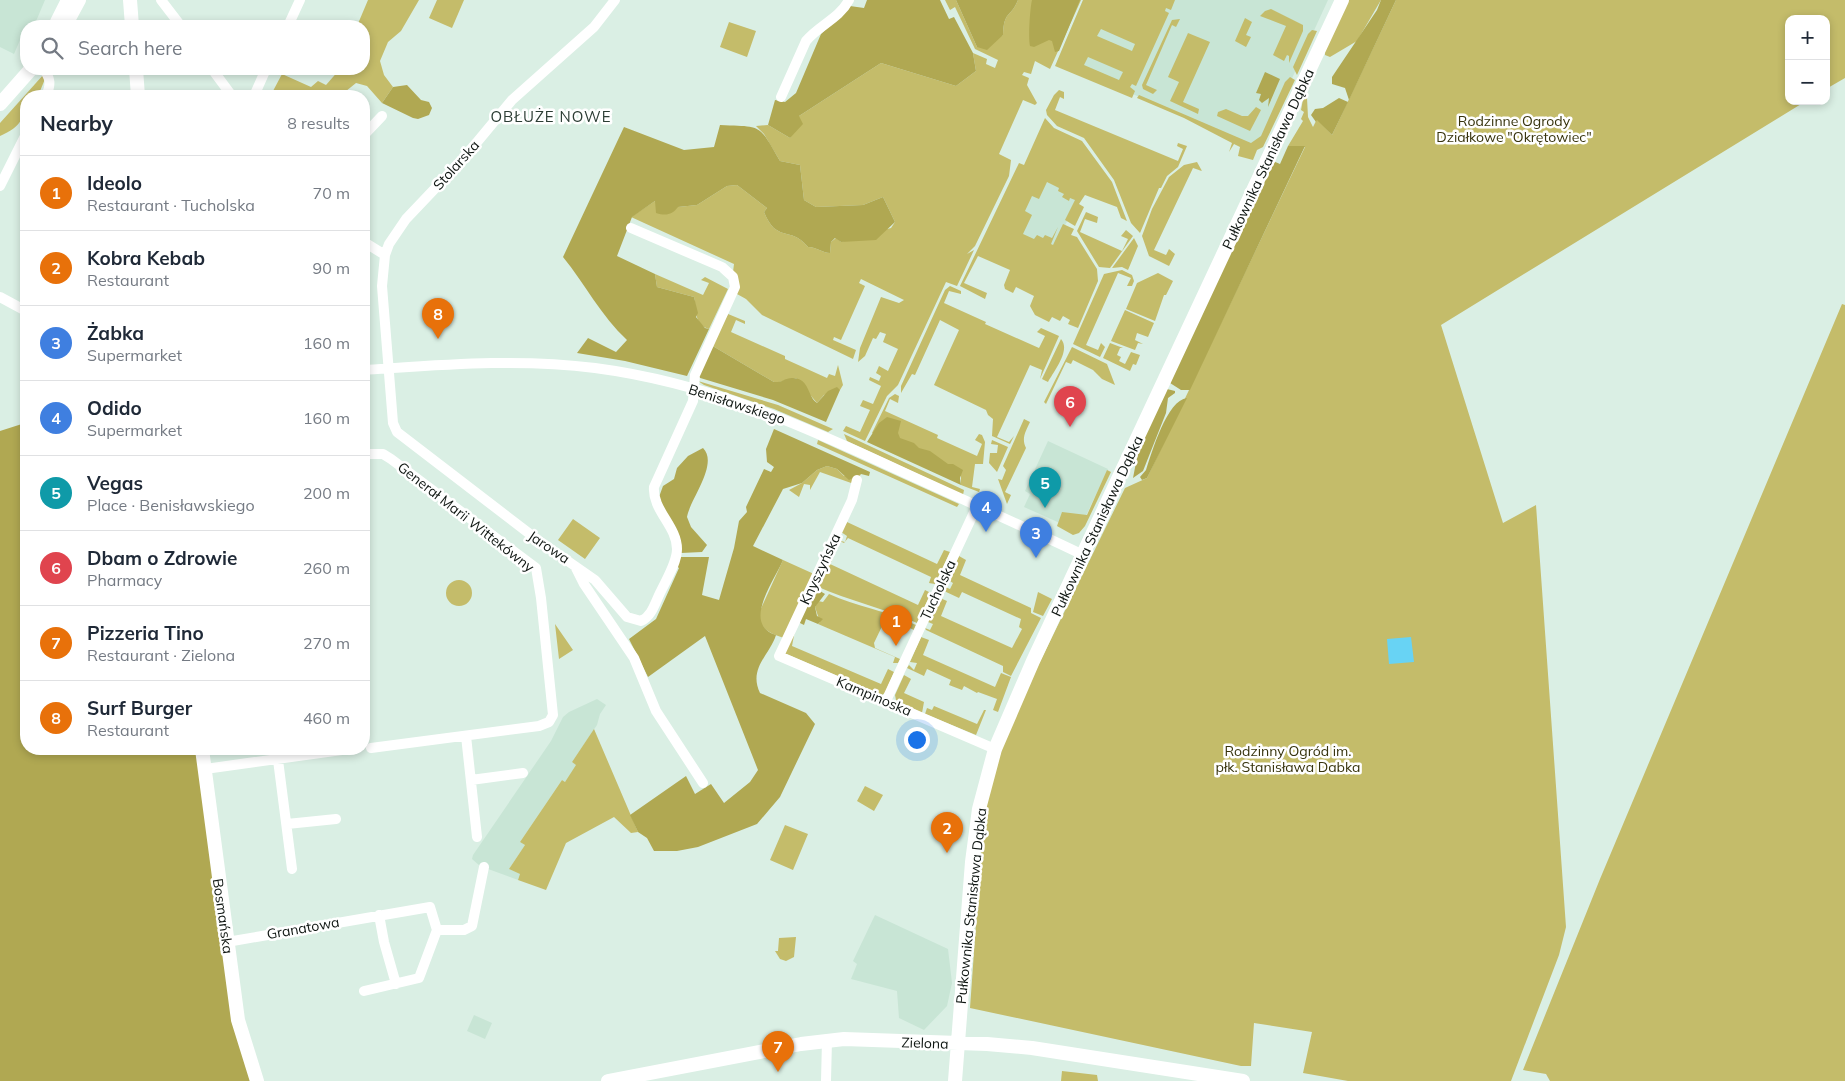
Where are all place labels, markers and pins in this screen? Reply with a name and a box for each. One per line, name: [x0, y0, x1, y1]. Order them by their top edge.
pin: 8: [422, 298, 454, 339]
pin: 6: [1054, 386, 1086, 427]
pin: 5: [1029, 467, 1061, 508]
pin: 4: [970, 491, 1002, 532]
pin: 3: [1020, 517, 1052, 558]
pin: 1: [880, 605, 912, 646]
pin: 2: [931, 812, 963, 853]
pin: 7: [762, 1031, 794, 1072]

